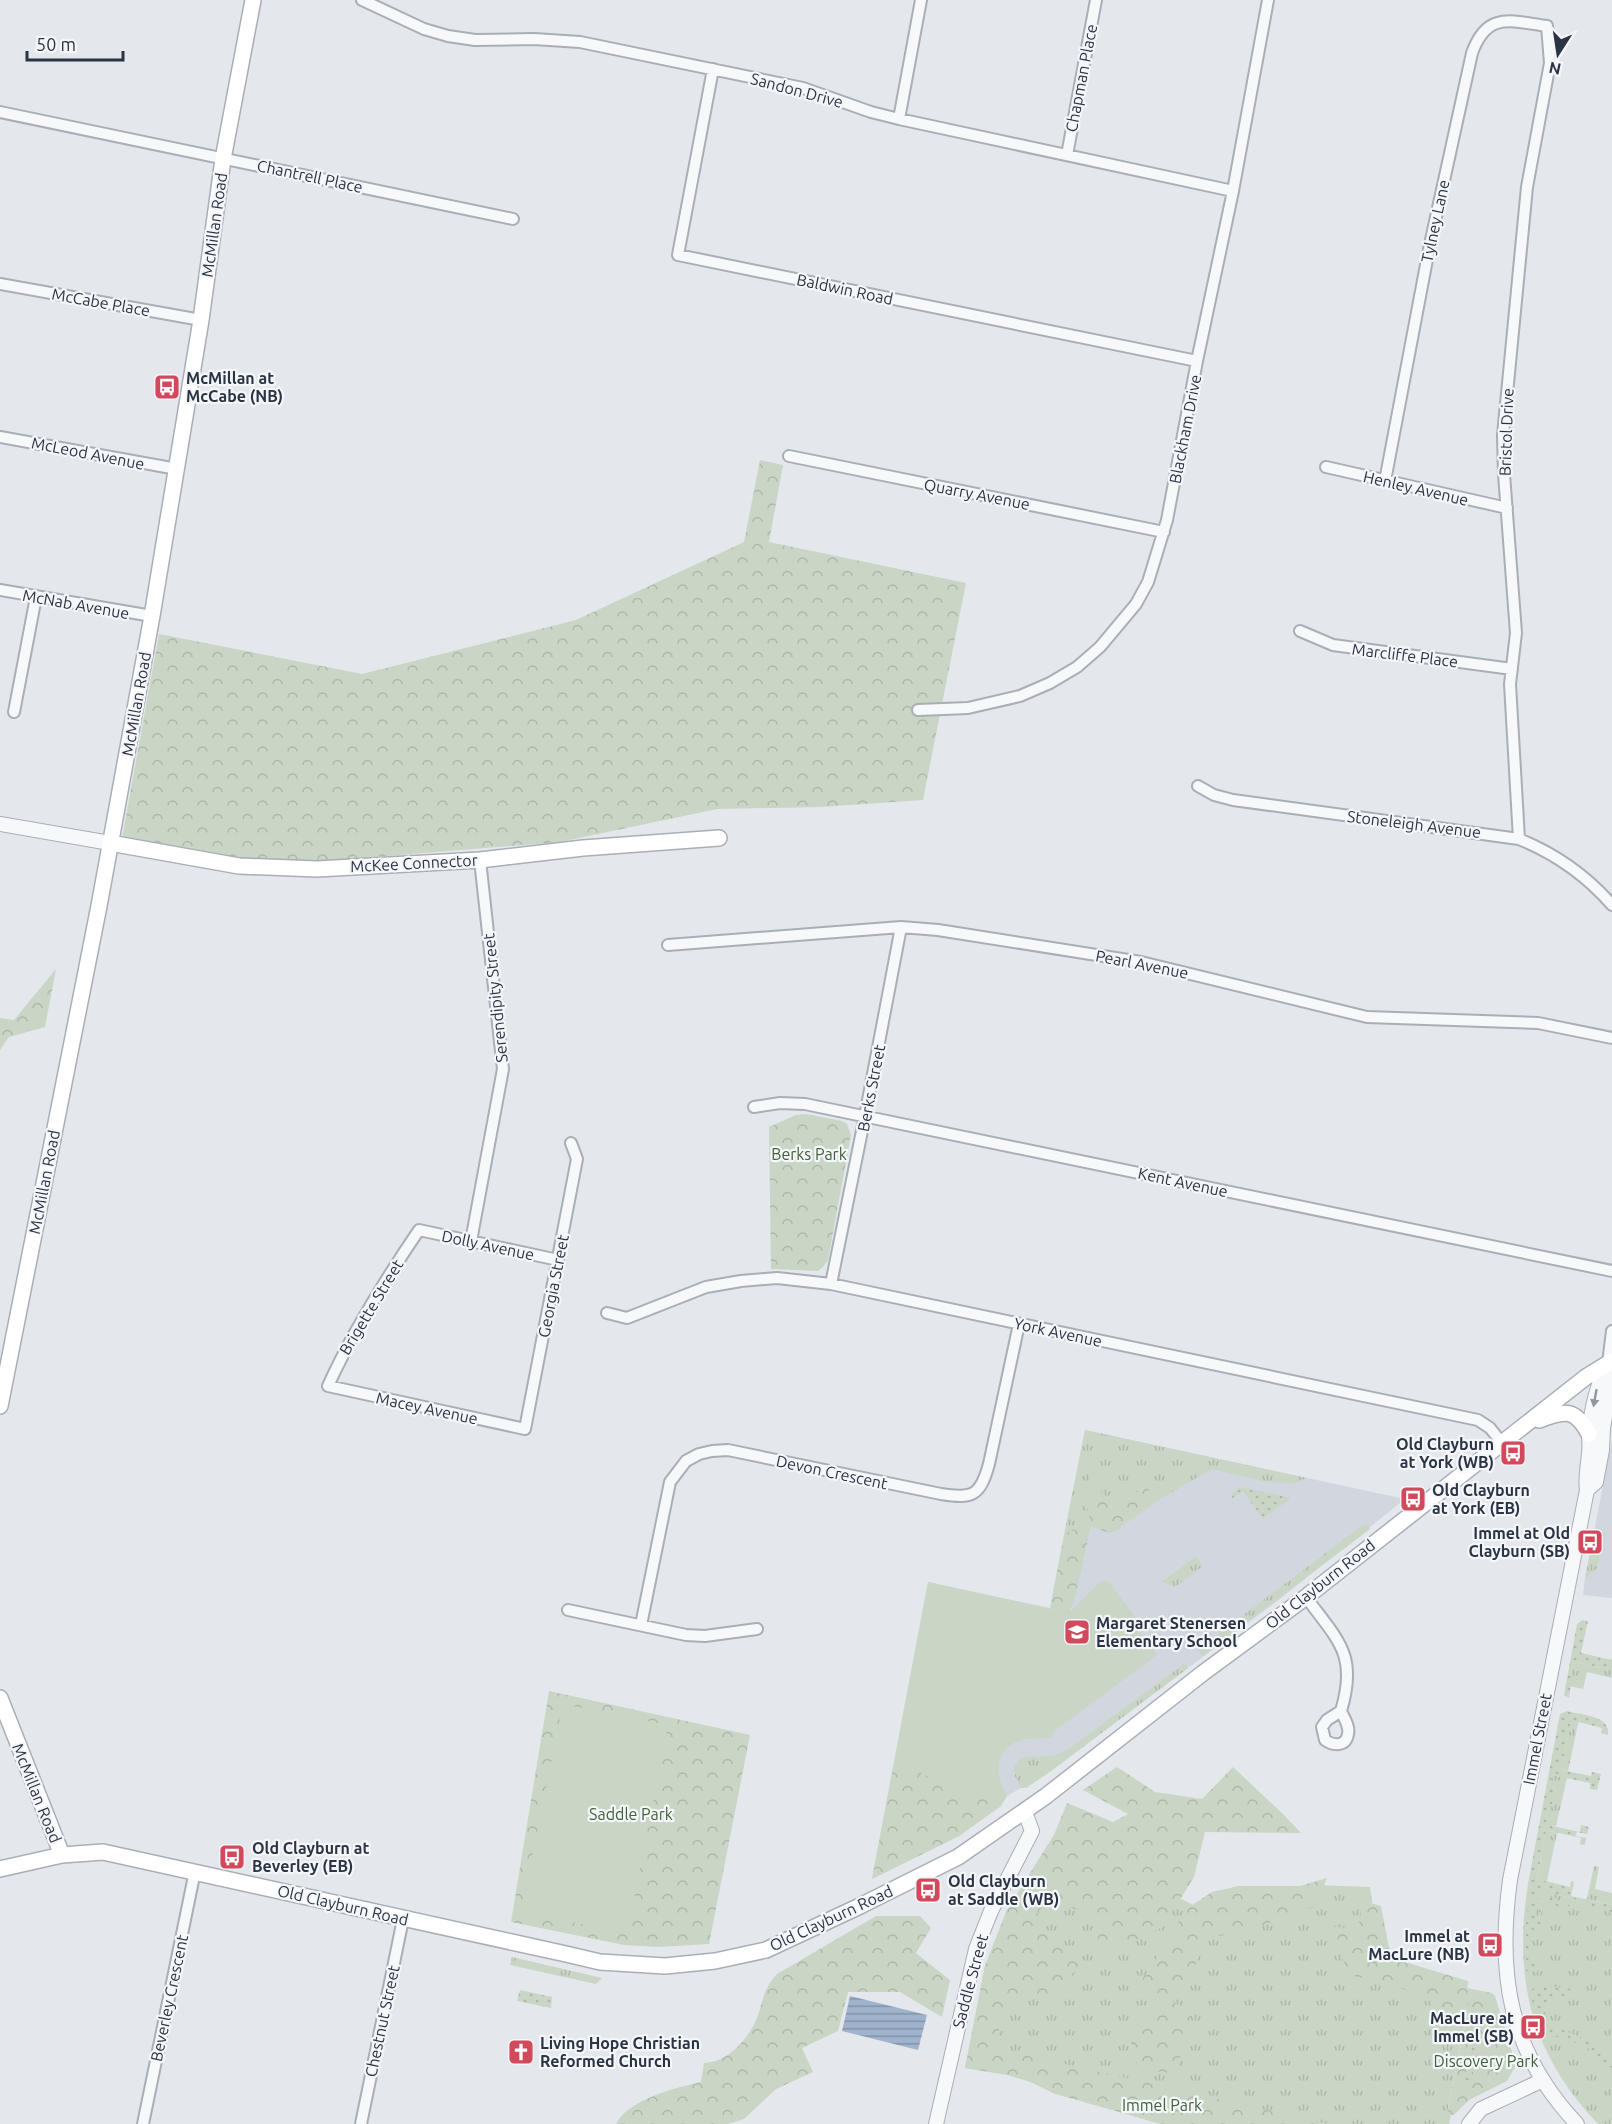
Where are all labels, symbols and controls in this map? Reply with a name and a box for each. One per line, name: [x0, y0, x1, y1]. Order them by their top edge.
street label: Chapman Place: [1062, 22, 1100, 134]
scale bar: [27, 24, 123, 62]
north arrow: [1528, 24, 1588, 84]
text: 50 m: [36, 34, 76, 54]
text: N: [1547, 59, 1563, 79]
street label: Sandon Drive: [749, 69, 845, 111]
street label: Chantrell Place: [255, 156, 365, 196]
street label: McMillan Road: [198, 172, 230, 278]
street label: Tylney Lane: [1417, 178, 1453, 264]
street label: Baldwin Road: [795, 270, 895, 308]
street label: McCabe Place: [50, 284, 152, 320]
place label: McMillan at McCabe (NB): [186, 369, 283, 406]
bus stop icon: McMillan at McCabe (NB): [152, 372, 182, 402]
street label: Blackham Drive: [1166, 373, 1204, 485]
street label: Bristol Drive: [1495, 388, 1517, 476]
street label: McLeod Avenue: [30, 433, 146, 473]
street label: Henley Avenue: [1362, 467, 1470, 509]
street label: Quarry Avenue: [922, 475, 1032, 513]
street label: McNab Avenue: [21, 586, 131, 622]
street label: Marcliffe Place: [1351, 640, 1459, 670]
street label: McMillan Road: [118, 651, 154, 757]
street label: Stoneleigh Avenue: [1346, 807, 1482, 841]
street label: McKee Connector: [350, 851, 478, 875]
street label: Serendipity Street: [479, 932, 511, 1064]
street label: Pearl Avenue: [1094, 946, 1190, 982]
street label: Berks Street: [854, 1042, 888, 1133]
street label: McMillan Road: [25, 1129, 63, 1235]
park label: Berks Park: [771, 1145, 847, 1163]
street label: Kent Avenue: [1136, 1164, 1230, 1200]
street label: Dolly Avenue: [440, 1226, 536, 1264]
street label: Georgia Street: [534, 1232, 572, 1339]
street label: Brigette Street: [336, 1256, 407, 1358]
street label: York Avenue: [1012, 1314, 1104, 1350]
street label: Macey Avenue: [374, 1388, 480, 1428]
one-way arrow: [1591, 1388, 1600, 1407]
place label: Old Clayburn at York (WB): [1396, 1435, 1494, 1472]
bus stop icon: Old Clayburn at York (WB): [1498, 1438, 1528, 1468]
street label: Devon Crescent: [775, 1451, 890, 1493]
place label: Old Clayburn at York (EB): [1432, 1481, 1530, 1518]
bus stop icon: Old Clayburn at York (EB): [1398, 1484, 1428, 1514]
place label: Immel at Old Clayburn (SB): [1469, 1524, 1570, 1561]
bus stop icon: Immel at Old Clayburn (SB): [1575, 1527, 1605, 1557]
street label: Old Clayburn Road: [1262, 1536, 1378, 1632]
place label: Margaret Stenersen Elementary School: [1096, 1614, 1246, 1650]
school or university icon: Margaret Stenersen Elementary School: [1062, 1617, 1092, 1647]
street label: Immel Street: [1519, 1691, 1555, 1786]
street label: McMillan Road: [9, 1741, 65, 1845]
park label: Saddle Park: [589, 1805, 673, 1823]
place label: Old Clayburn at Beverley (EB): [252, 1839, 369, 1876]
bus stop icon: Old Clayburn at Beverley (EB): [217, 1842, 247, 1872]
place label: Old Clayburn at Saddle (WB): [948, 1872, 1059, 1909]
bus stop icon: Old Clayburn at Saddle (WB): [913, 1875, 943, 1905]
street label: Old Clayburn Road: [276, 1881, 410, 1929]
street label: Old Clayburn Road: [767, 1882, 895, 1954]
place label: Immel at MacLure (NB): [1368, 1927, 1470, 1964]
bus stop icon: Immel at MacLure (NB): [1475, 1930, 1505, 1960]
street label: Saddle Street: [949, 1931, 991, 2030]
street label: Beverley Crescent: [147, 1932, 191, 2063]
street label: Chestnut Street: [361, 1963, 403, 2079]
place label: MacLure at Immel (SB): [1430, 2009, 1514, 2046]
bus stop icon: MacLure at Immel (SB): [1518, 2012, 1548, 2042]
place label: Living Hope Christian Reformed Church: [540, 2034, 700, 2070]
church icon: Living Hope Christian Reformed Church: [506, 2037, 536, 2067]
park label: Discovery Park: [1433, 2052, 1539, 2070]
park label: Immel Park: [1122, 2096, 1202, 2114]

